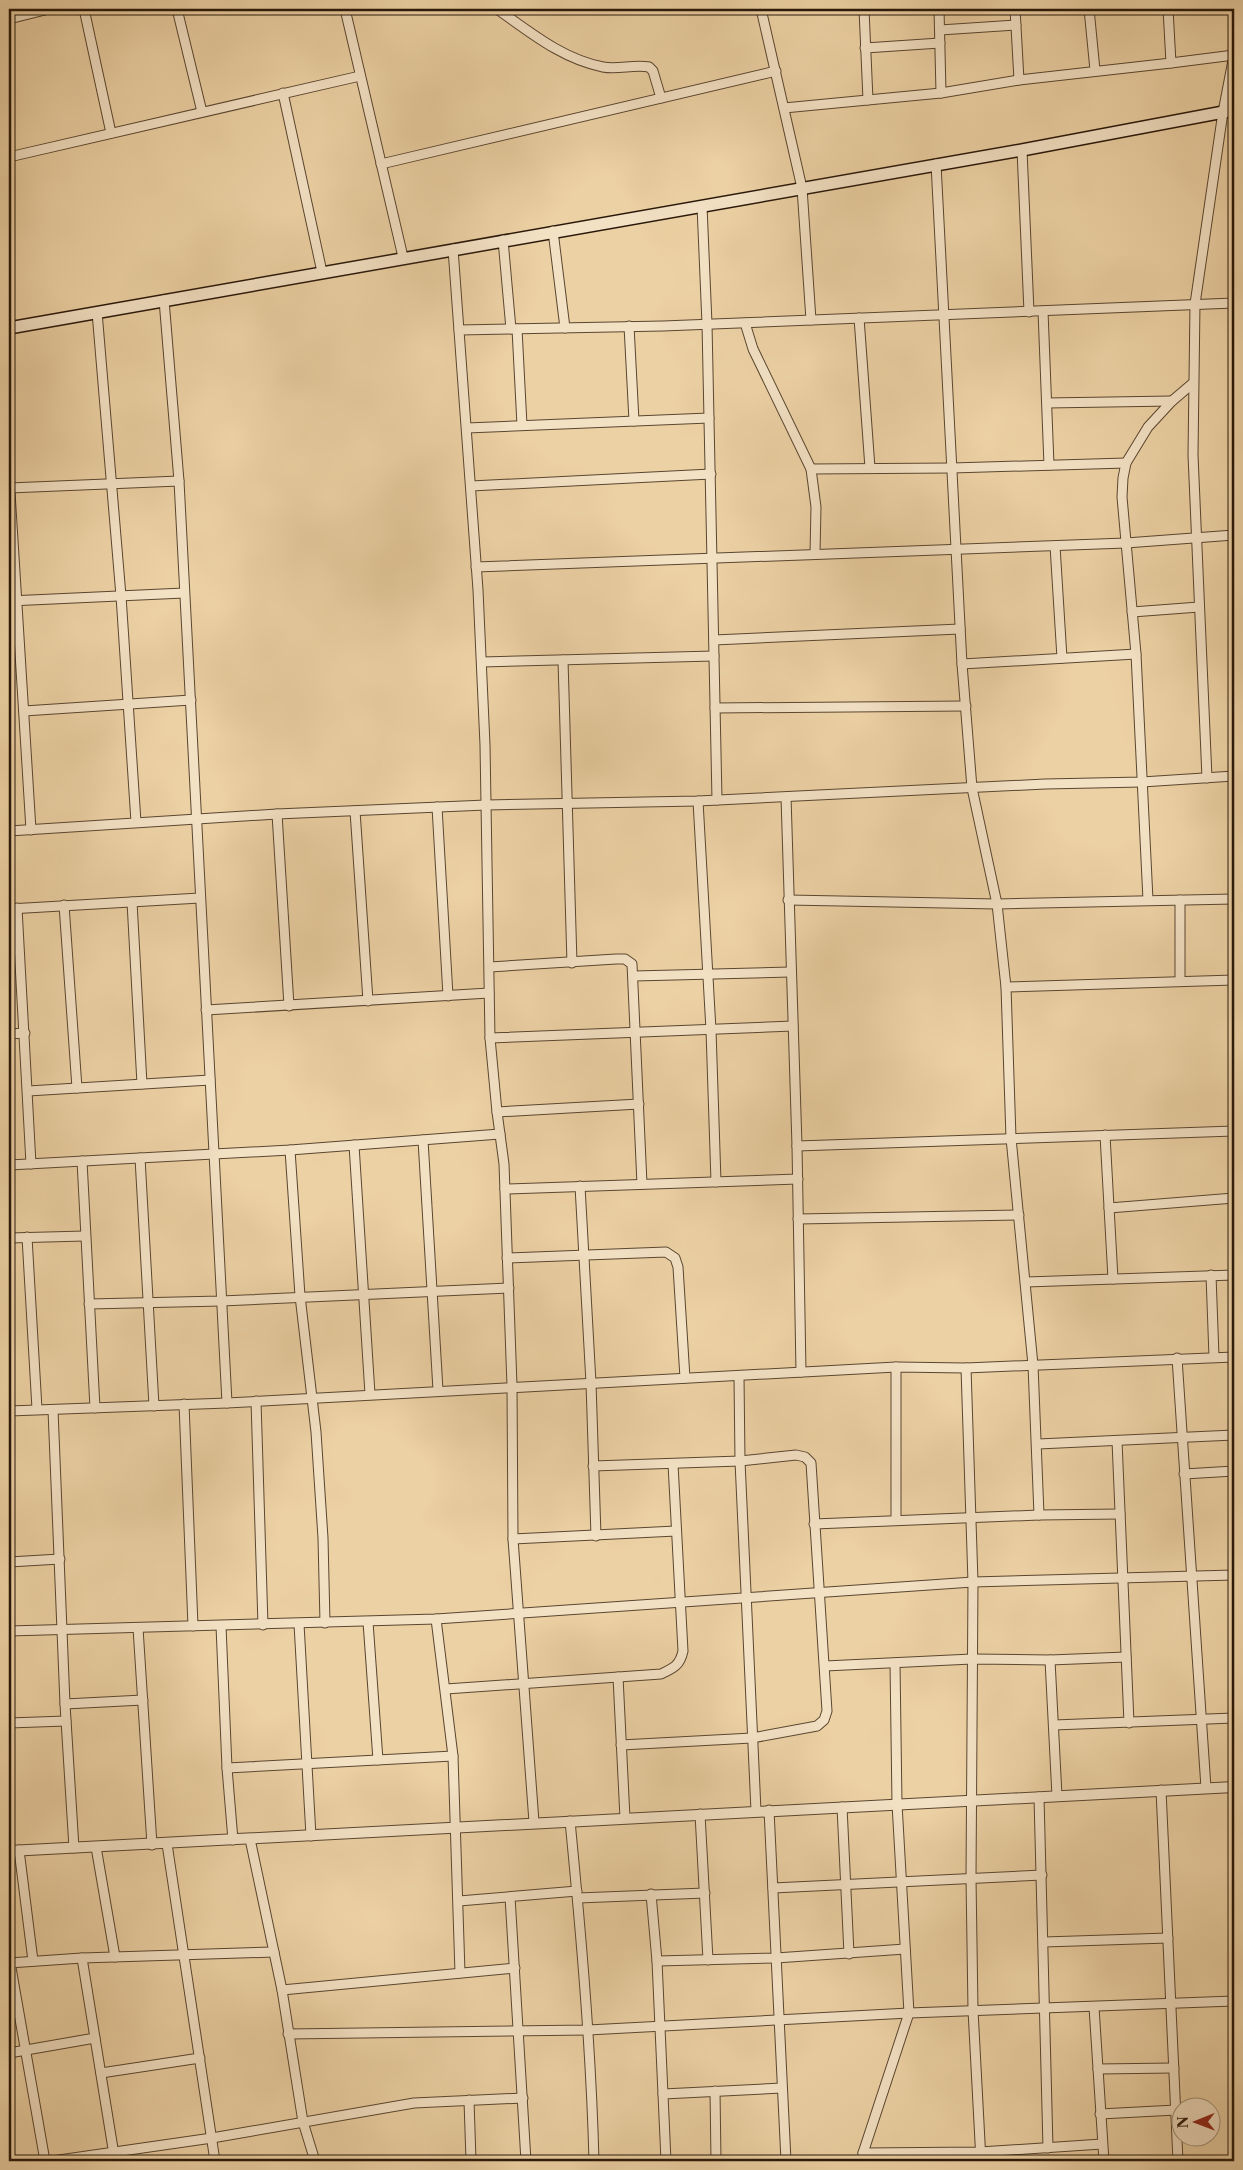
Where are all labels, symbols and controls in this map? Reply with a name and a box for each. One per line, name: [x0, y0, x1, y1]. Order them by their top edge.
north arrow: [1170, 2098, 1220, 2148]
text: N: [1174, 2116, 1192, 2128]

